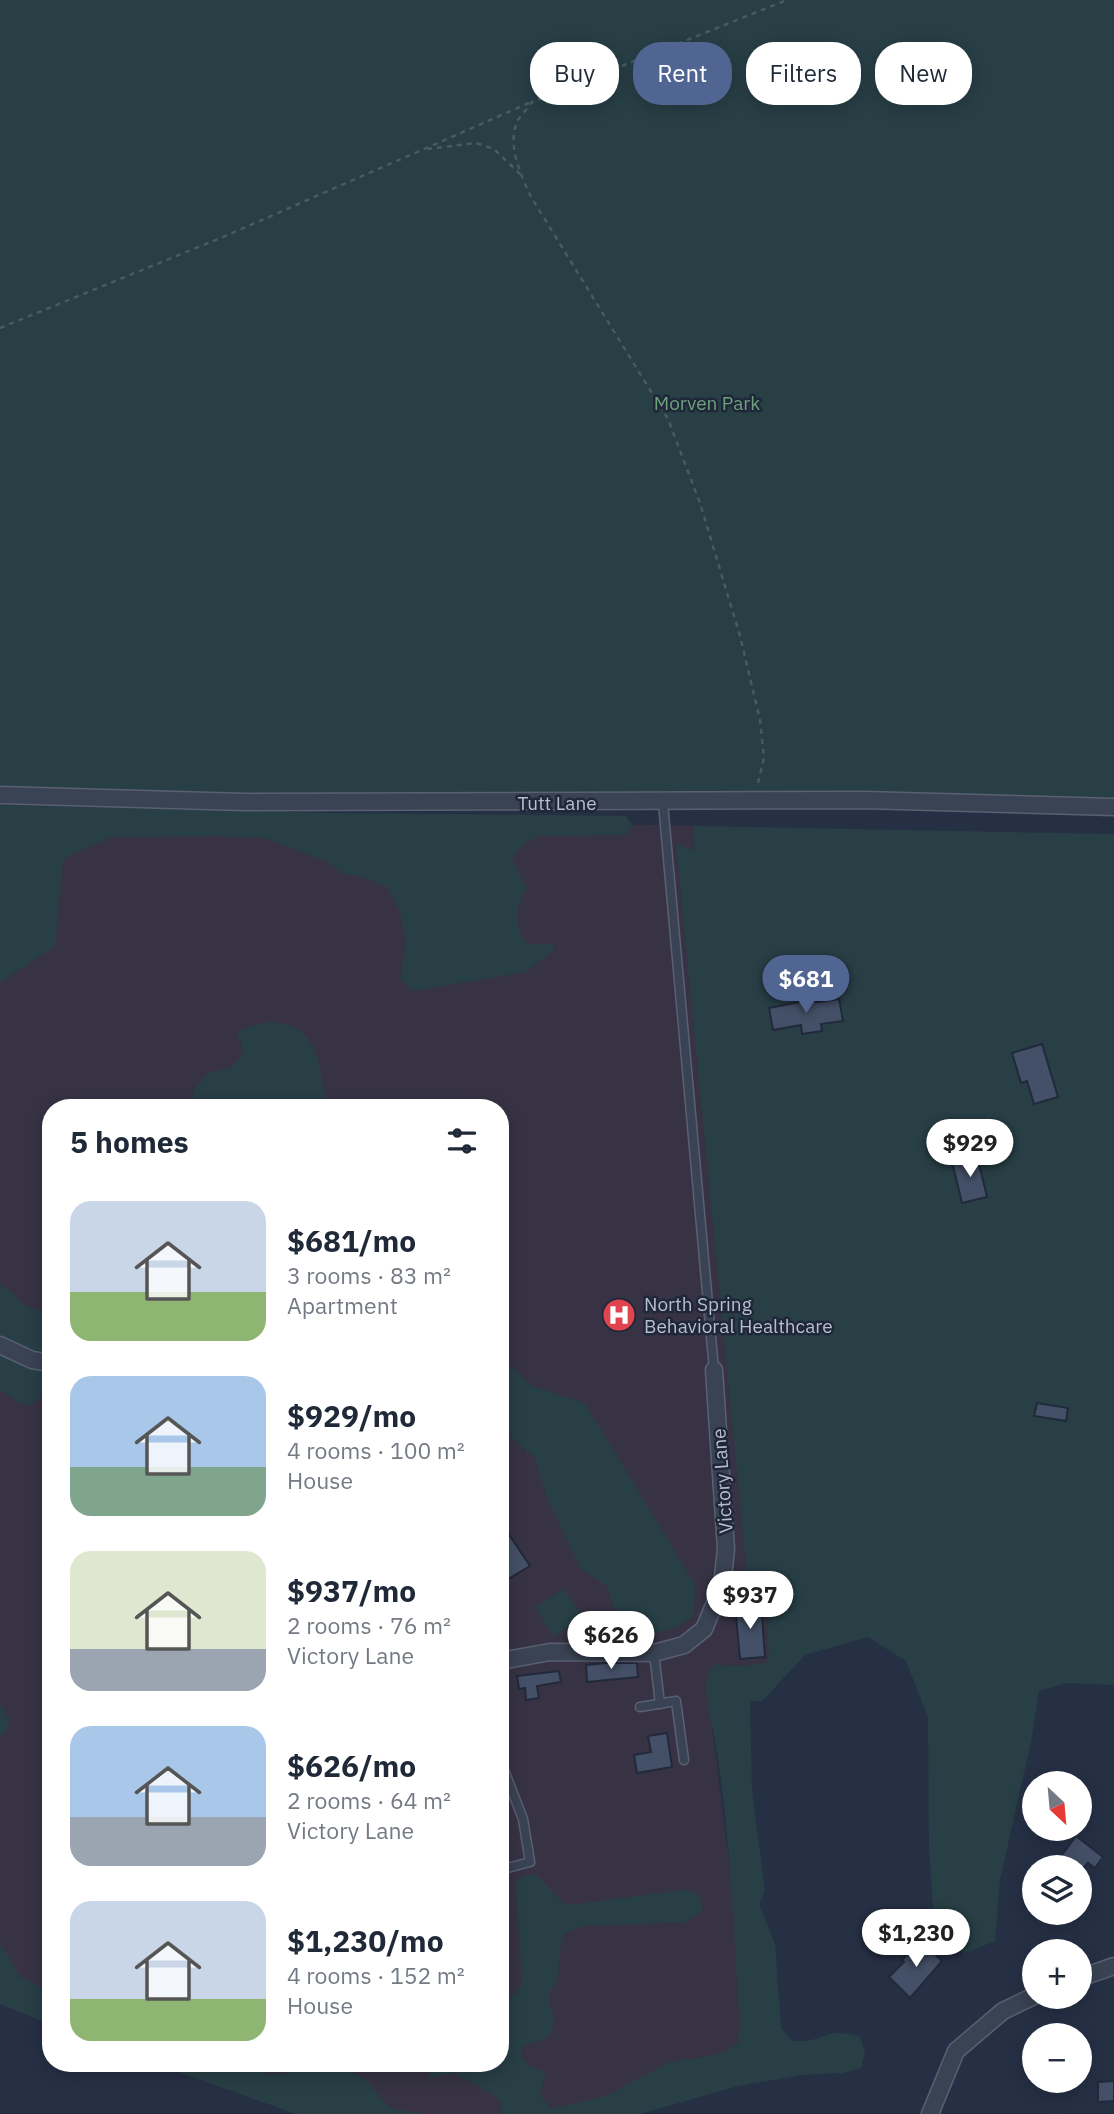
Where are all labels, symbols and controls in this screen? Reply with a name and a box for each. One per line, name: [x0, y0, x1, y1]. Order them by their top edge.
chip: Buy: [530, 42, 619, 105]
chip: Rent: [633, 42, 732, 105]
chip: Filters: [746, 42, 861, 105]
chip: New: [875, 42, 972, 105]
park label: Morven Park: [654, 391, 760, 415]
street label: Tutt Lane: [517, 791, 597, 815]
pin: $681: [765, 956, 847, 1015]
text: $681: [778, 963, 834, 993]
pin: $929: [929, 1120, 1011, 1179]
text: 5 homes: [70, 1122, 189, 1161]
icon: filters: [443, 1122, 481, 1160]
text: $929: [942, 1127, 998, 1157]
text: $681/mo: [287, 1221, 416, 1260]
icon: home: [126, 1229, 210, 1313]
text: 3 rooms · 83 m²: [287, 1260, 451, 1290]
text: Apartment: [287, 1290, 398, 1320]
place label: North Spring Behavioral Healthcare: [644, 1292, 833, 1338]
hospital icon: North Spring Behavioral Healthcare: [600, 1296, 638, 1334]
text: $929/mo: [287, 1396, 416, 1435]
icon: home: [126, 1404, 210, 1488]
street label: Victory Lane: [706, 1428, 738, 1534]
text: 4 rooms · 100 m²: [287, 1435, 465, 1465]
text: House: [287, 1465, 353, 1495]
text: $937/mo: [287, 1571, 416, 1610]
pin: $937: [709, 1572, 791, 1631]
icon: home: [126, 1579, 210, 1663]
text: $937: [722, 1579, 778, 1609]
text: 2 rooms · 76 m²: [287, 1610, 451, 1640]
pin: $626: [570, 1612, 652, 1671]
text: $626: [583, 1619, 639, 1649]
text: Victory Lane: [287, 1640, 414, 1670]
text: $626/mo: [287, 1746, 416, 1785]
icon: home: [126, 1754, 210, 1838]
north arrow: [1022, 1771, 1092, 1841]
map controls: [1022, 1771, 1092, 2093]
text: 2 rooms · 64 m²: [287, 1785, 451, 1815]
text: Victory Lane: [287, 1815, 414, 1845]
button: layers: [1022, 1855, 1092, 1925]
pin: $1,230: [859, 1910, 973, 1969]
text: $1,230: [878, 1917, 954, 1947]
text: $1,230/mo: [287, 1921, 444, 1960]
icon: home: [126, 1929, 210, 2013]
button: +: [1022, 1939, 1092, 2009]
text: 4 rooms · 152 m²: [287, 1960, 465, 1990]
text: House: [287, 1990, 353, 2020]
button: −: [1022, 2023, 1092, 2093]

